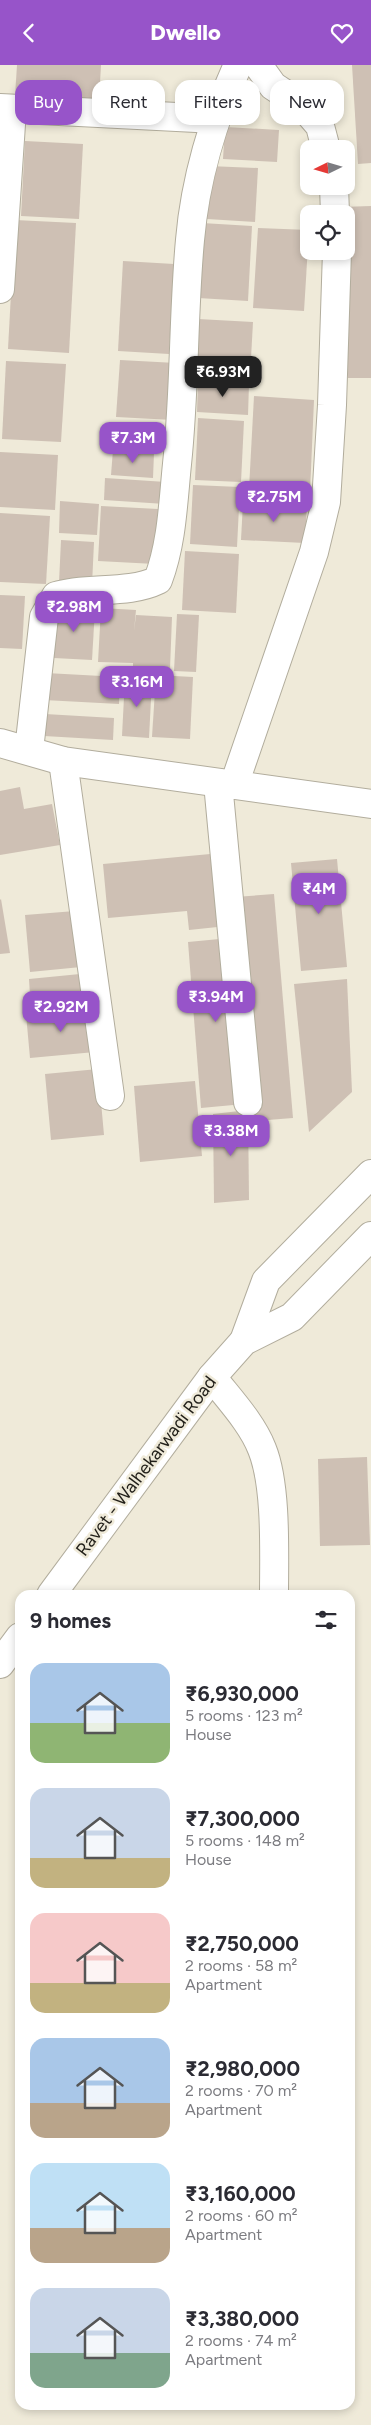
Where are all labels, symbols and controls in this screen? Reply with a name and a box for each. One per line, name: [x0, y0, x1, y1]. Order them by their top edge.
icon: back: [15, 19, 43, 47]
text: Dwello: [150, 19, 221, 46]
icon: heart: [328, 19, 356, 47]
chip: Buy: [15, 80, 82, 125]
chip: Rent: [92, 80, 165, 125]
chip: Filters: [175, 80, 260, 125]
chip: New: [270, 80, 344, 125]
north arrow: [300, 140, 355, 195]
map controls: [300, 140, 355, 260]
button: locate: [300, 205, 355, 260]
pin: ₹6.93M: [182, 355, 264, 398]
text: ₹6.93M: [196, 362, 250, 381]
pin: ₹7.3M: [98, 421, 168, 464]
text: ₹7.3M: [110, 428, 156, 447]
pin: ₹2.75M: [233, 481, 315, 523]
text: ₹2.75M: [247, 487, 301, 506]
pin: ₹2.98M: [33, 591, 115, 633]
text: ₹2.98M: [46, 597, 102, 616]
pin: ₹3.16M: [96, 665, 178, 708]
text: ₹3.16M: [111, 672, 163, 691]
pin: ₹4M: [295, 873, 343, 915]
text: ₹4M: [302, 879, 336, 898]
pin: ₹3.94M: [175, 981, 257, 1023]
text: ₹3.94M: [188, 987, 244, 1006]
pin: ₹2.92M: [20, 991, 102, 1033]
text: ₹2.92M: [33, 997, 89, 1016]
pin: ₹3.38M: [190, 1115, 272, 1157]
text: ₹3.38M: [204, 1121, 258, 1140]
street label: Ravet - Walhekarwadi Road: [71, 1372, 221, 1560]
icon: filters: [312, 1606, 340, 1634]
text: 9 homes: [30, 1608, 111, 1633]
text: ₹6,930,000: [185, 1681, 299, 1706]
icon: home: [70, 1683, 130, 1743]
text: 5 rooms · 123 m²: [185, 1706, 303, 1725]
text: House: [185, 1725, 231, 1744]
text: ₹7,300,000: [185, 1806, 300, 1831]
icon: home: [70, 1808, 130, 1868]
text: 5 rooms · 148 m²: [185, 1831, 305, 1850]
text: House: [185, 1850, 231, 1869]
text: ₹2,750,000: [185, 1931, 299, 1956]
icon: home: [70, 1933, 130, 1993]
text: 2 rooms · 58 m²: [185, 1956, 297, 1975]
text: Apartment: [185, 1975, 262, 1994]
text: ₹2,980,000: [185, 2056, 300, 2081]
icon: home: [70, 2058, 130, 2118]
text: 2 rooms · 70 m²: [185, 2081, 297, 2100]
text: Apartment: [185, 2100, 262, 2119]
text: ₹3,160,000: [185, 2181, 296, 2206]
icon: home: [70, 2183, 130, 2243]
text: 2 rooms · 60 m²: [185, 2206, 298, 2225]
text: Apartment: [185, 2225, 262, 2244]
text: ₹3,380,000: [185, 2306, 299, 2331]
icon: home: [70, 2308, 130, 2368]
text: 2 rooms · 74 m²: [185, 2331, 297, 2350]
text: Apartment: [185, 2350, 262, 2369]

